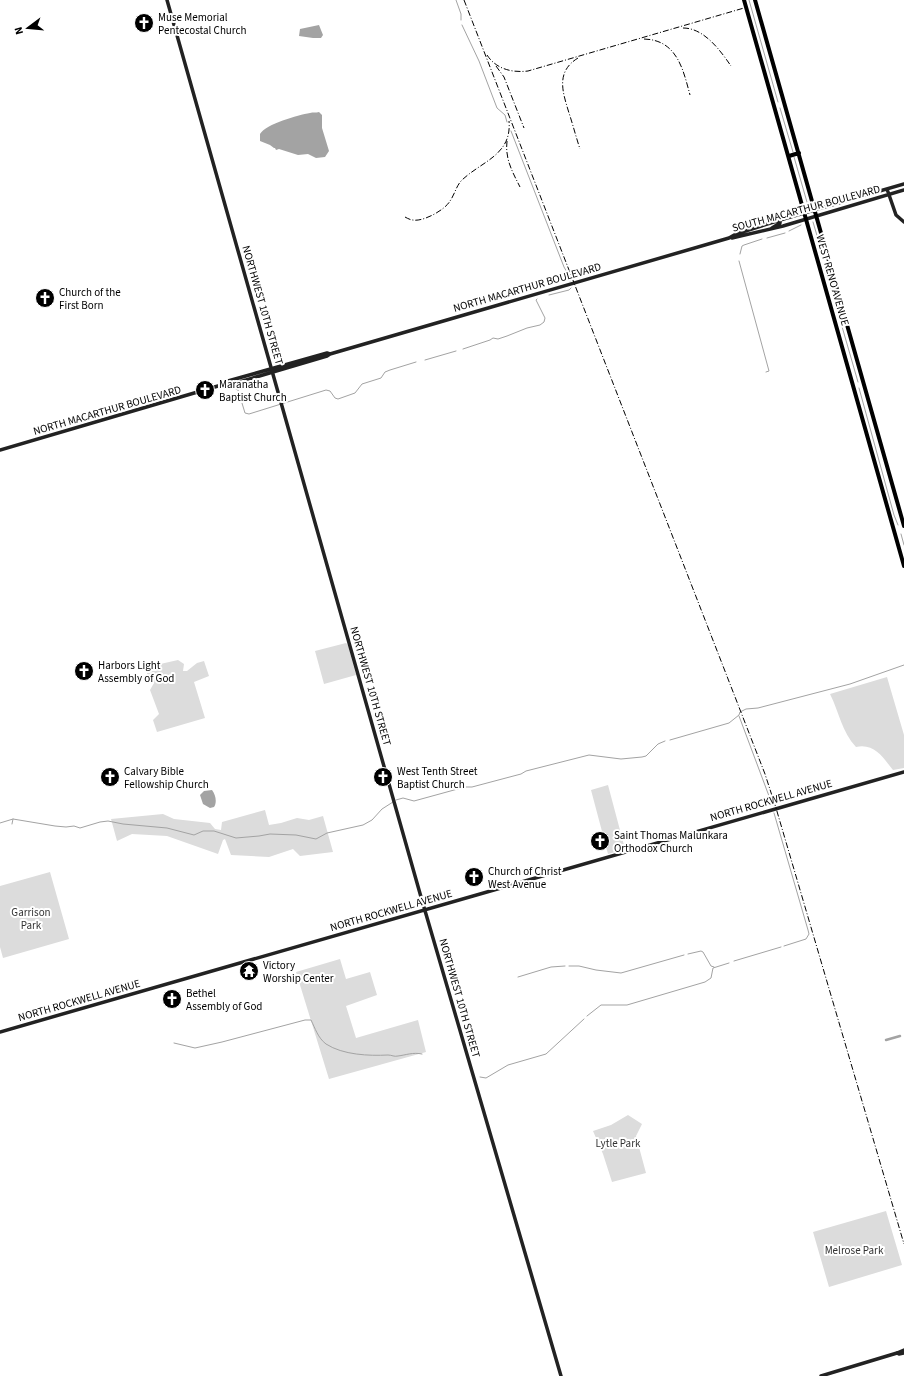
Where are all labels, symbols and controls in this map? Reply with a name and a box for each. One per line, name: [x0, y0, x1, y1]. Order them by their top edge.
north arrow: [8, 8, 48, 48]
place label: Muse Memorial Pentecostal Church: [158, 10, 247, 38]
church icon: Muse Memorial Pentecostal Church: [133, 12, 155, 34]
text: N: [11, 25, 27, 36]
street label: SOUTH MACARTHUR BOULEVARD: [730, 181, 882, 236]
street label: WEST RENO AVENUE: [812, 233, 853, 328]
street label: NORTHWEST 10TH STREET: [238, 244, 287, 367]
street label: NORTH MACARTHUR BOULEVARD: [451, 259, 603, 316]
place label: Church of the First Born: [59, 285, 121, 313]
church icon: Church of the First Born: [34, 287, 56, 309]
place label: Maranatha Baptist Church: [219, 377, 287, 405]
church icon: Maranatha Baptist Church: [194, 379, 216, 401]
street label: NORTH MACARTHUR BOULEVARD: [31, 382, 183, 439]
street label: NORTHWEST 10TH STREET: [346, 625, 395, 748]
place label: Harbors Light Assembly of God: [98, 658, 174, 686]
church icon: Harbors Light Assembly of God: [73, 660, 95, 682]
place label: Calvary Bible Fellowship Church: [124, 764, 209, 792]
place label: West Tenth Street Baptist Church: [397, 764, 478, 792]
church icon: Calvary Bible Fellowship Church: [99, 766, 121, 788]
church icon: West Tenth Street Baptist Church: [372, 766, 394, 788]
street label: NORTH ROCKWELL AVENUE: [708, 776, 834, 825]
place label: Saint Thomas Malunkara Orthodox Church: [614, 828, 728, 856]
church icon: Saint Thomas Malunkara Orthodox Church: [589, 830, 611, 852]
place label: Church of Christ West Avenue: [488, 864, 562, 892]
church icon: Church of Christ West Avenue: [463, 866, 485, 888]
street label: NORTH ROCKWELL AVENUE: [328, 886, 454, 935]
park label: Garrison Park: [11, 905, 51, 933]
street label: NORTHWEST 10TH STREET: [435, 937, 484, 1060]
place label: Victory Worship Center: [263, 958, 334, 986]
temple icon: Victory Worship Center: [238, 960, 260, 982]
street label: NORTH ROCKWELL AVENUE: [16, 976, 142, 1025]
place label: Bethel Assembly of God: [186, 986, 262, 1014]
church icon: Bethel Assembly of God: [161, 988, 183, 1010]
park label: Lytle Park: [596, 1136, 641, 1151]
park label: Melrose Park: [825, 1243, 884, 1258]

